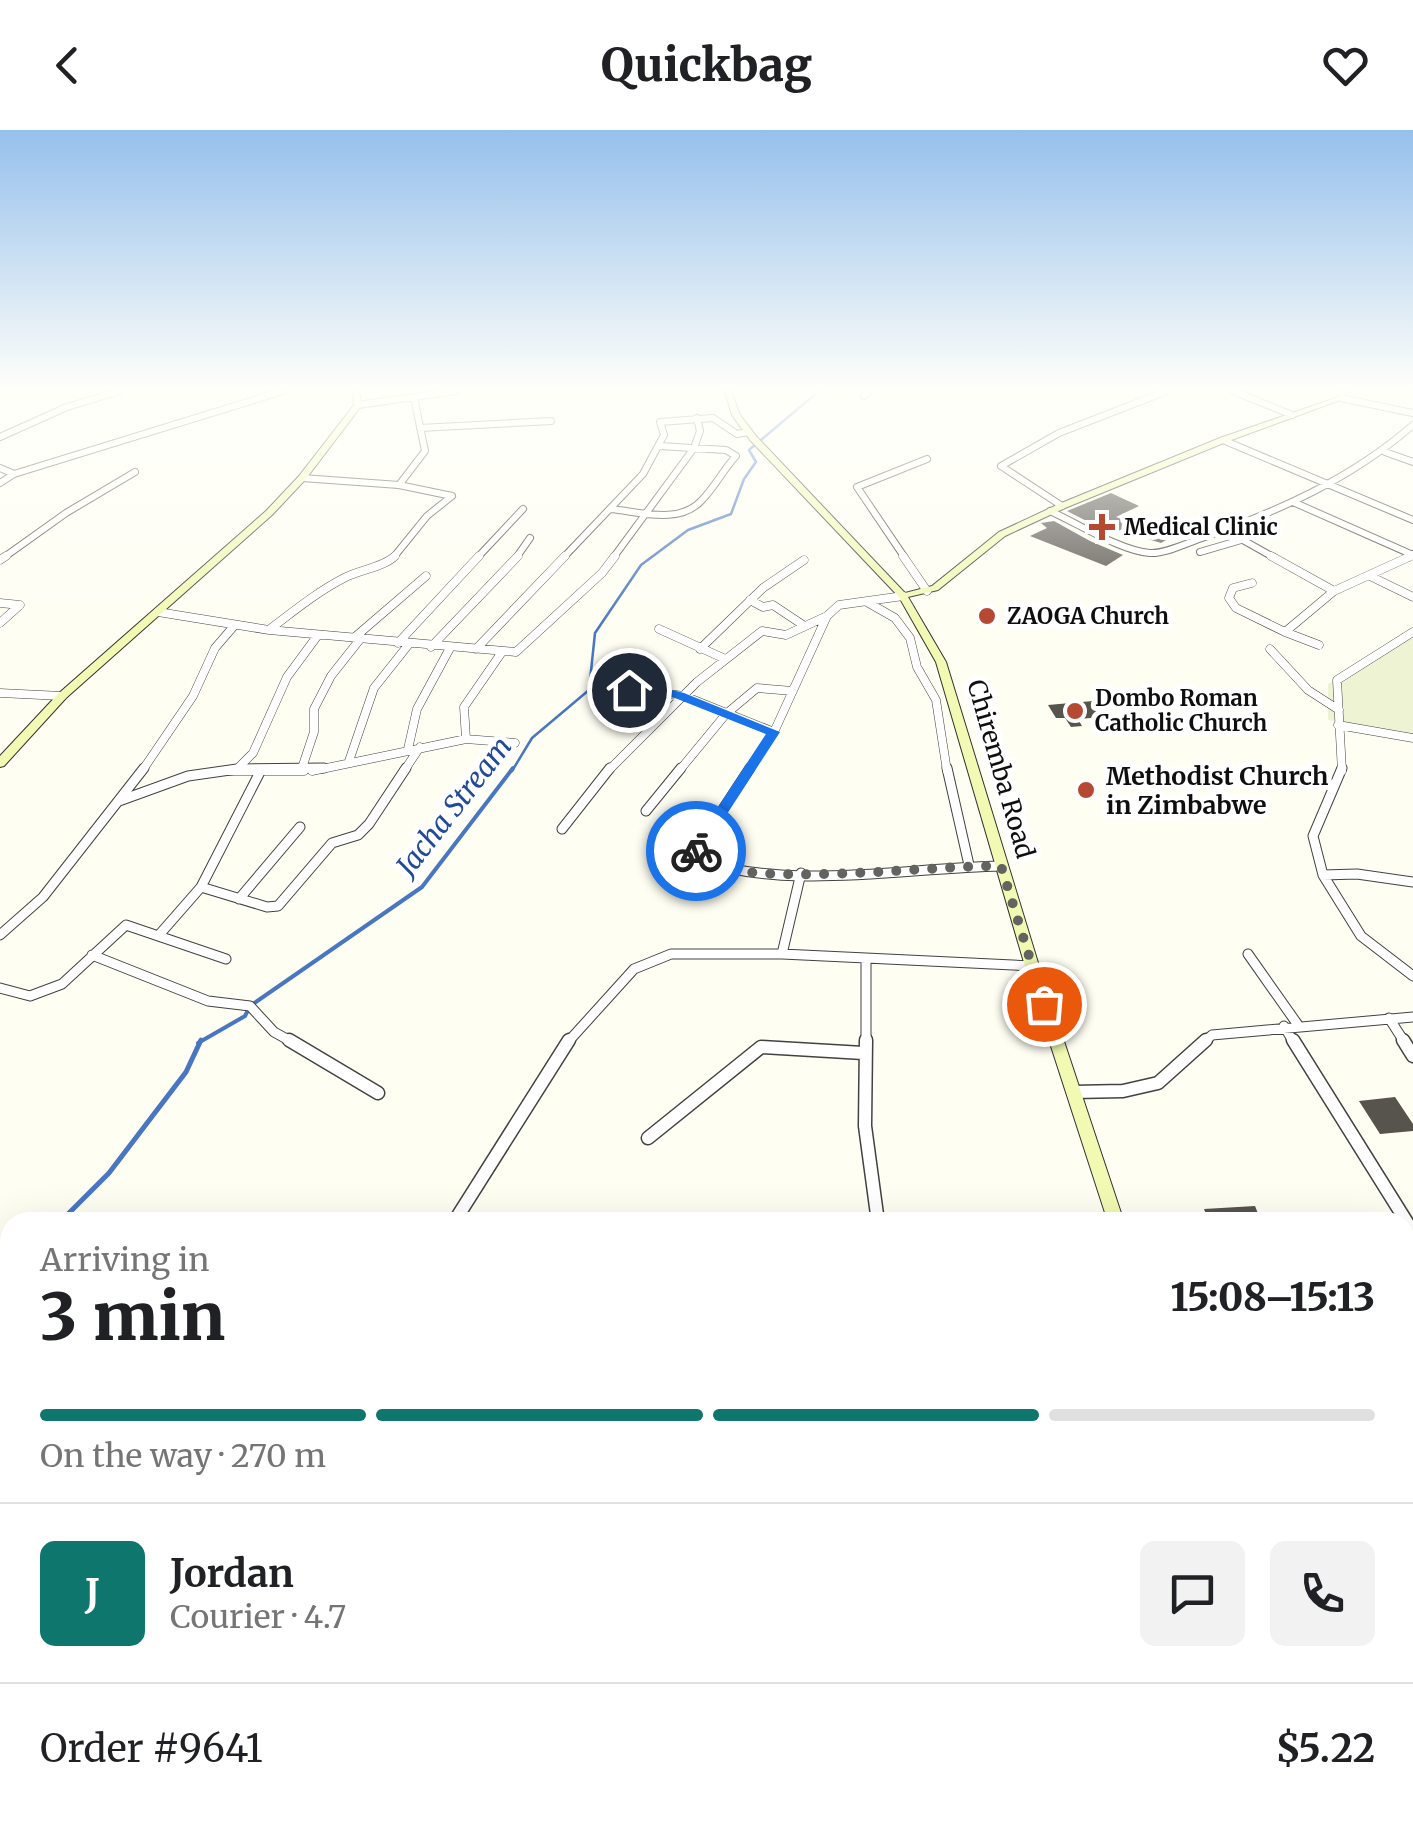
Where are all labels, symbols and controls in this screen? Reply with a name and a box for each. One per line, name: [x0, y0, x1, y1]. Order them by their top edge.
text: Quickbag: [601, 37, 812, 93]
icon: back: [40, 38, 95, 93]
icon: heart: [1318, 38, 1373, 93]
place label: Medical Clinic: [1124, 513, 1278, 541]
marker: Medical Clinic: [1089, 514, 1115, 540]
place label: ZAOGA Church: [1007, 602, 1169, 630]
marker: ZAOGA Church: [976, 605, 998, 627]
pin: [587, 648, 672, 733]
icon: home: [602, 663, 657, 718]
street label: Chiremba Road: [960, 676, 1042, 862]
place label: Dombo Roman Catholic Church: [1095, 684, 1268, 737]
marker: Dombo Roman Catholic Church: [1064, 700, 1086, 722]
water label: Jacha Stream: [387, 729, 520, 885]
place label: Methodist Church in Zimbabwe: [1106, 760, 1329, 821]
marker: Methodist Church in Zimbabwe: [1075, 779, 1097, 801]
courier: [646, 801, 746, 901]
icon: bike: [669, 824, 724, 879]
pin: [1002, 962, 1087, 1047]
icon: bag: [1017, 977, 1072, 1032]
text: Arriving in: [40, 1240, 209, 1280]
text: 15:08–15:13: [1170, 1274, 1375, 1321]
text: 3 min: [40, 1276, 225, 1358]
text: On the way · 270 m: [40, 1436, 326, 1476]
button: chat: [1140, 1541, 1245, 1646]
button: phone: [1270, 1541, 1375, 1646]
text: Jordan: [170, 1550, 294, 1597]
text: J: [85, 1570, 100, 1617]
text: Courier · 4.7: [170, 1597, 346, 1637]
text: Order #9641: [40, 1725, 263, 1772]
text: $5.22: [1276, 1725, 1375, 1772]

